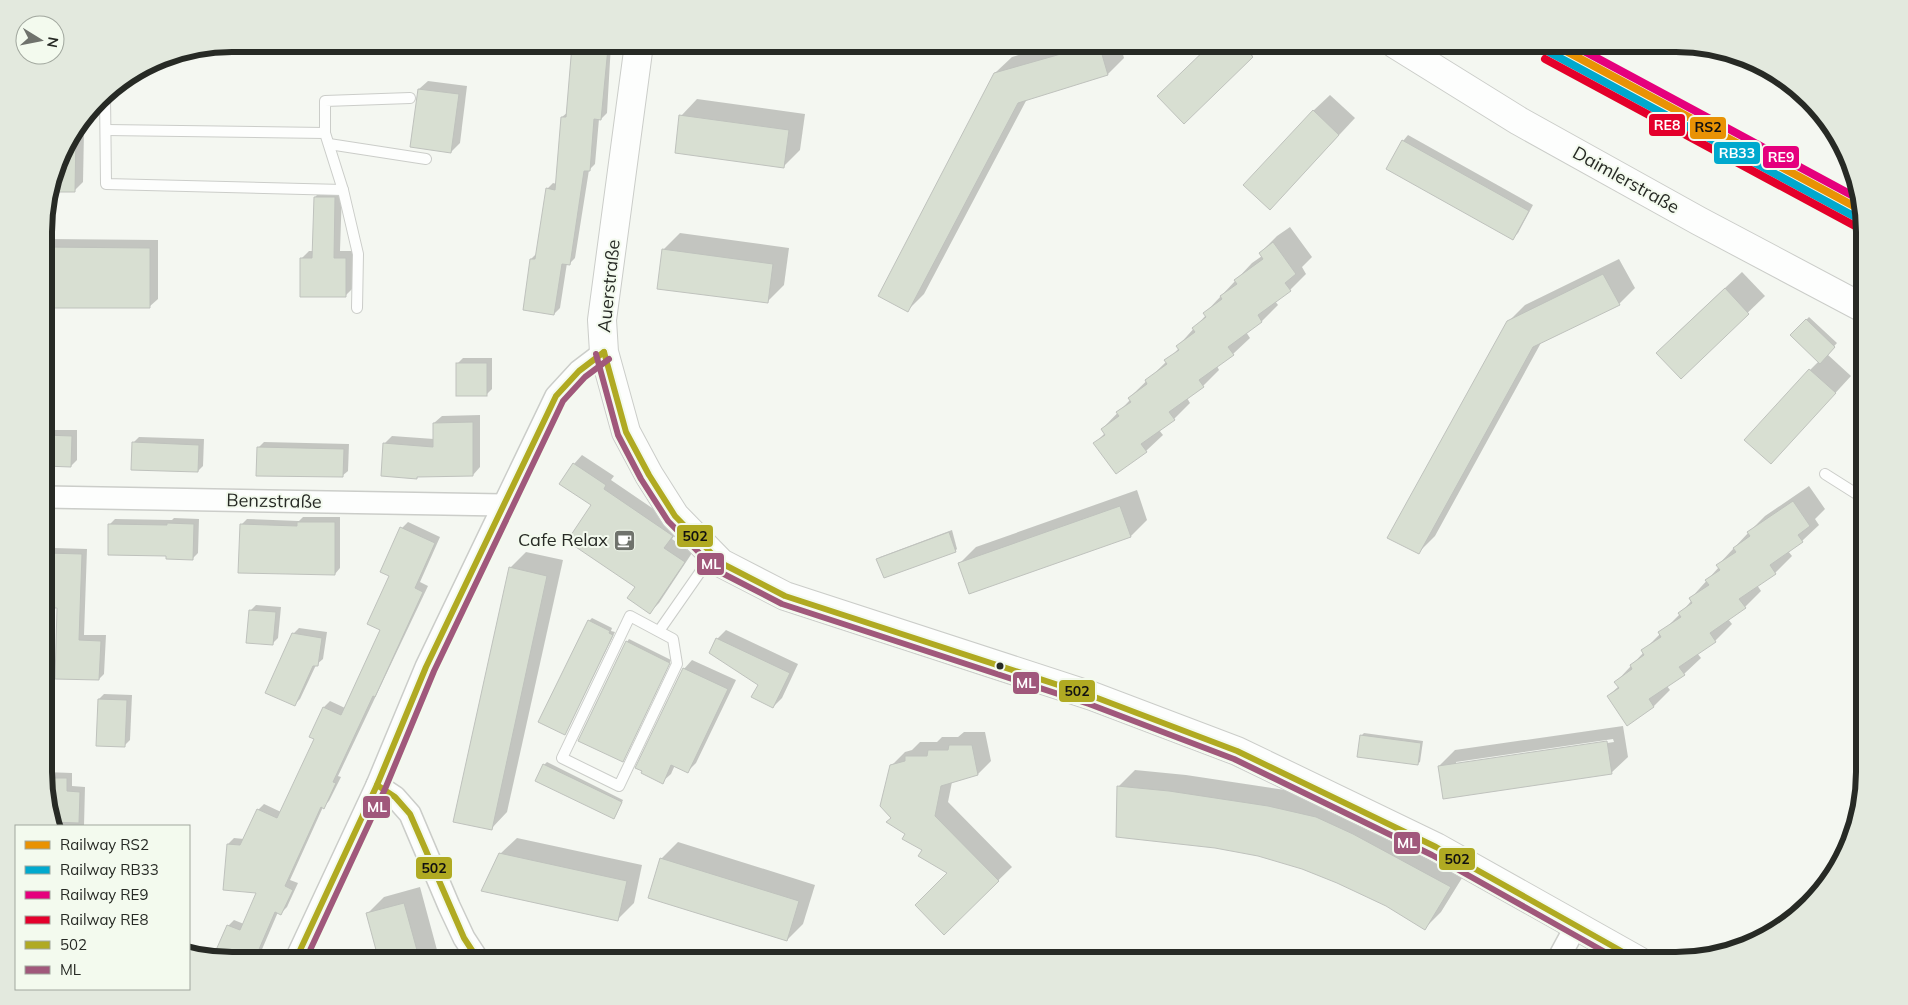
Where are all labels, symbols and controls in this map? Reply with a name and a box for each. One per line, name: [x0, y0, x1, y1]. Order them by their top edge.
north arrow: [15, 15, 65, 65]
text: N: [43, 35, 63, 49]
line badge: RE8: [1648, 113, 1686, 137]
text: RE8: [1654, 116, 1680, 134]
line badge: RS2: [1689, 116, 1727, 140]
text: RS2: [1694, 118, 1722, 136]
street label: Daimlerstraße: [1569, 141, 1684, 218]
line badge: RB33: [1713, 141, 1761, 165]
text: RB33: [1719, 144, 1755, 162]
line badge: RE9: [1762, 145, 1800, 169]
text: RE9: [1768, 148, 1794, 166]
street label: Auerstraße: [592, 238, 625, 334]
street label: Benzstraße: [226, 488, 322, 513]
line badge: 502: [676, 524, 714, 548]
text: 502: [682, 527, 708, 545]
place label: Cafe Relax: [518, 528, 608, 551]
cafe icon: Cafe Relax: [612, 528, 636, 552]
line badge: ML: [696, 552, 725, 576]
text: ML: [701, 555, 721, 573]
unlabelled marker: [995, 661, 1005, 671]
line badge: ML: [1012, 671, 1040, 695]
text: ML: [1016, 674, 1036, 692]
line badge: 502: [1058, 679, 1096, 703]
text: 502: [1064, 682, 1090, 700]
line badge: ML: [362, 795, 391, 819]
text: ML: [367, 798, 387, 816]
legend: [15, 825, 190, 990]
line badge: ML: [1393, 831, 1421, 855]
text: ML: [1397, 834, 1417, 852]
text: Railway RS2: [60, 835, 149, 854]
line badge: 502: [1438, 847, 1476, 871]
text: 502: [1444, 850, 1470, 868]
line badge: 502: [415, 856, 453, 880]
text: 502: [421, 859, 447, 877]
text: Railway RB33: [60, 860, 159, 879]
text: Railway RE9: [60, 885, 148, 904]
text: Railway RE8: [60, 910, 148, 929]
text: 502: [60, 935, 87, 954]
text: ML: [60, 960, 81, 979]

